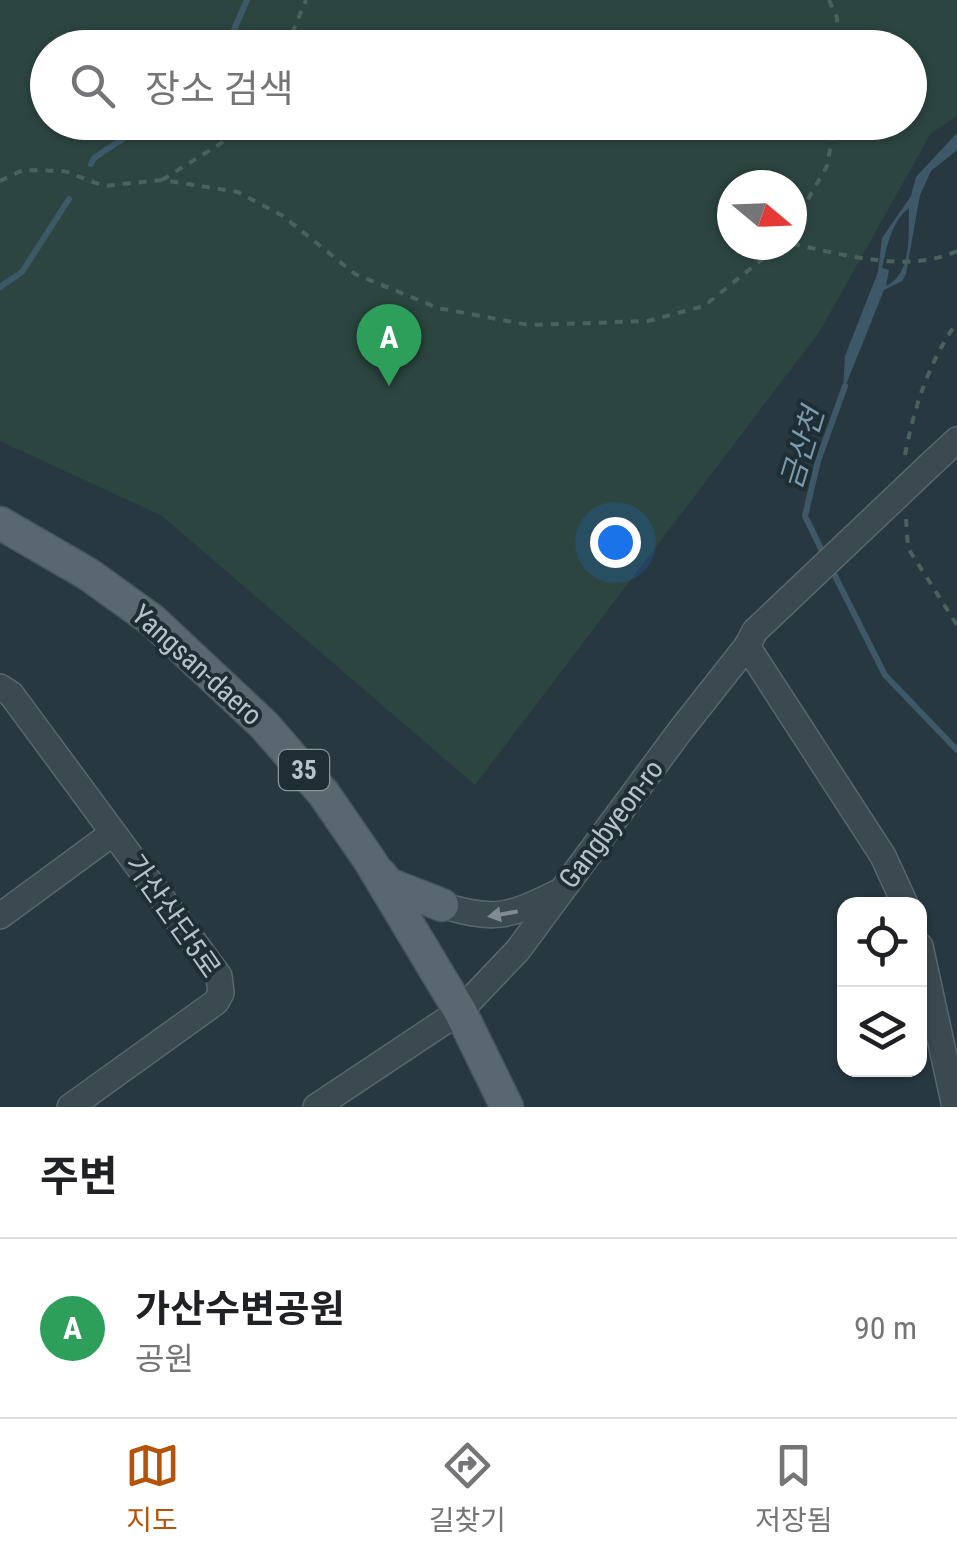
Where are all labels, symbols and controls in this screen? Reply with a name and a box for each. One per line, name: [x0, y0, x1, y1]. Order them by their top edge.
search box: [30, 30, 927, 140]
icon: search: [65, 58, 120, 113]
text: 장소 검색: [145, 67, 294, 111]
north arrow: [717, 170, 807, 260]
pin: A: [356, 304, 422, 386]
water label: 금산천: [773, 400, 832, 493]
your location: [590, 517, 641, 568]
street label: Yangsan-daero: [125, 598, 269, 732]
road number: 35: [279, 750, 329, 790]
street label: Gangbyeon-ro: [552, 753, 670, 895]
street label: 가산산단5로: [119, 848, 227, 984]
map controls: [837, 897, 927, 1077]
button: locate: [837, 897, 927, 987]
one-way arrow: [487, 907, 518, 922]
button: layers: [837, 987, 927, 1077]
text: 주변: [40, 1152, 117, 1201]
text: 가산수변공원: [135, 1287, 345, 1331]
text: A: [63, 1309, 82, 1347]
text: 90 m: [854, 1309, 917, 1347]
text: 공원: [135, 1340, 194, 1378]
tab: 지도: [125, 1438, 180, 1538]
tab: 길찾기: [429, 1438, 506, 1538]
tab: 저장됨: [755, 1438, 832, 1538]

